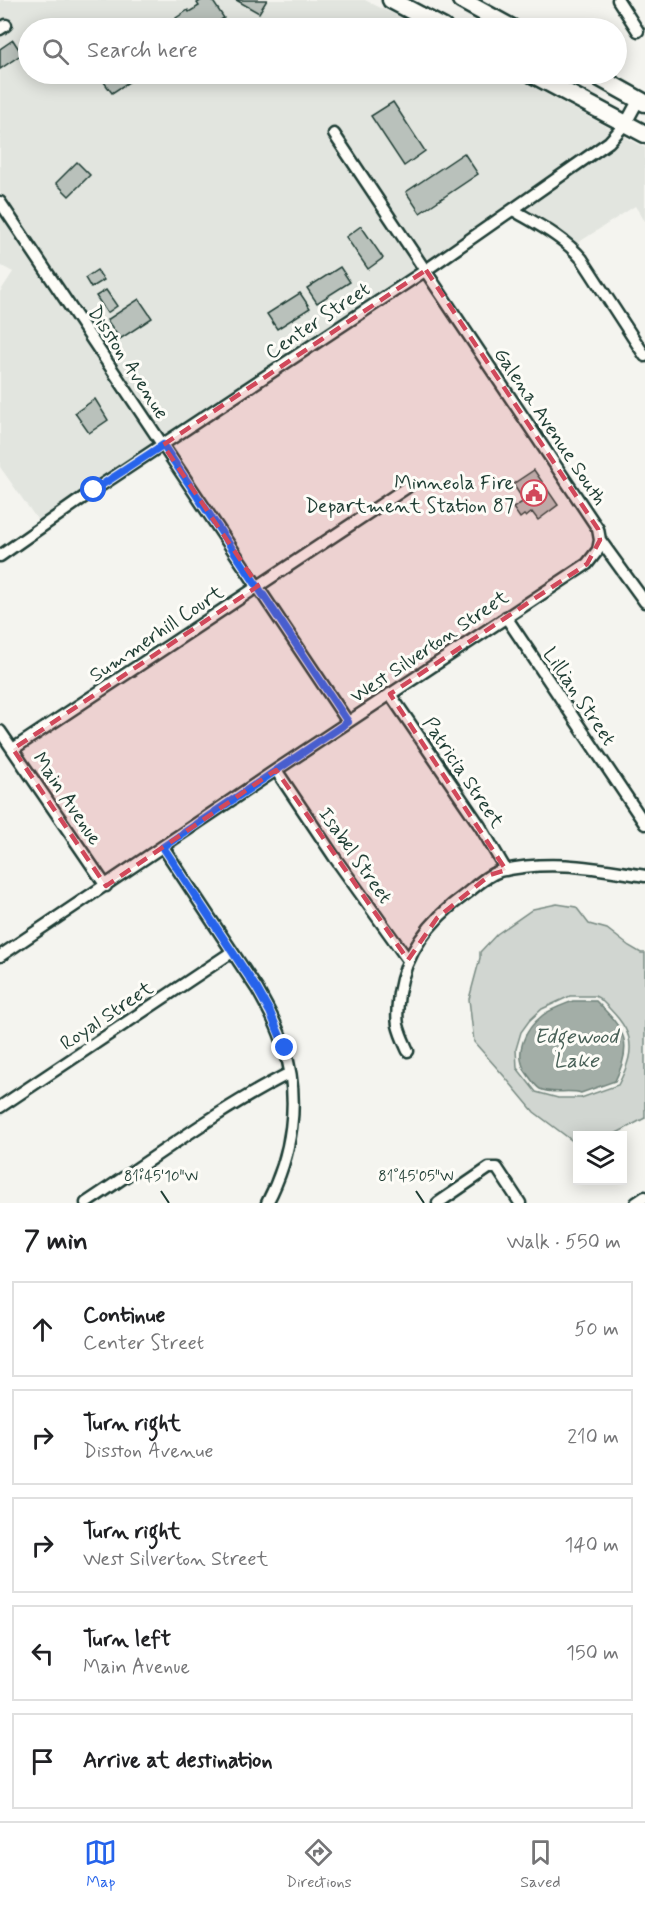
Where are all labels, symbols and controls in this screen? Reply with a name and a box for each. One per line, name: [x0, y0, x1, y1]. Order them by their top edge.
search box: [18, 18, 627, 84]
icon: search: [39, 35, 72, 68]
text: Search here: [87, 37, 198, 65]
street label: Center Street: [260, 276, 376, 366]
street label: Disston Avenue: [81, 301, 175, 425]
street label: Galena Avenue South: [487, 343, 613, 511]
place label: Minneola Fire Department Station 87: [305, 470, 514, 520]
route start: [80, 476, 106, 502]
public building icon: Minneola Fire Department Station 87: [519, 478, 549, 508]
street label: Summerhill Court: [84, 579, 229, 689]
street label: West Silverton Street: [345, 584, 514, 710]
street label: Lillian Street: [536, 642, 622, 751]
street label: Patricia Street: [416, 712, 510, 834]
street label: Main Avenue: [26, 747, 108, 851]
street label: Isabel Street: [312, 802, 398, 910]
street label: Royal Street: [55, 975, 159, 1057]
water label: Edgewood Lake: [534, 1023, 620, 1075]
route end: [271, 1034, 297, 1060]
map controls: [573, 1131, 627, 1185]
button: layers: [573, 1131, 627, 1185]
text: 81°45'10"W: [124, 1167, 198, 1187]
text: 81°45'05"W: [378, 1167, 454, 1187]
text: 7 min: [24, 1225, 88, 1259]
text: Walk · 550 m: [506, 1229, 621, 1256]
text: Continue: [83, 1302, 165, 1330]
icon: ahead: [26, 1313, 59, 1346]
text: 50 m: [574, 1316, 619, 1343]
text: Center Street: [83, 1330, 204, 1357]
text: Turn right: [83, 1410, 181, 1438]
icon: right: [26, 1421, 59, 1454]
text: 210 m: [567, 1424, 619, 1451]
text: Disston Avenue: [83, 1438, 213, 1465]
text: Turn right: [83, 1518, 181, 1546]
icon: right: [26, 1529, 59, 1562]
text: 140 m: [565, 1532, 619, 1559]
text: West Silverton Street: [83, 1546, 268, 1573]
text: Turn left: [83, 1626, 171, 1654]
icon: left: [26, 1637, 59, 1670]
text: 150 m: [566, 1640, 619, 1667]
text: Main Avenue: [83, 1654, 190, 1681]
icon: arrive: [26, 1745, 59, 1778]
text: Arrive at destination: [83, 1747, 273, 1775]
tab: Map: [84, 1836, 117, 1893]
tab: Directions: [286, 1836, 352, 1893]
tab: Saved: [520, 1836, 561, 1893]

